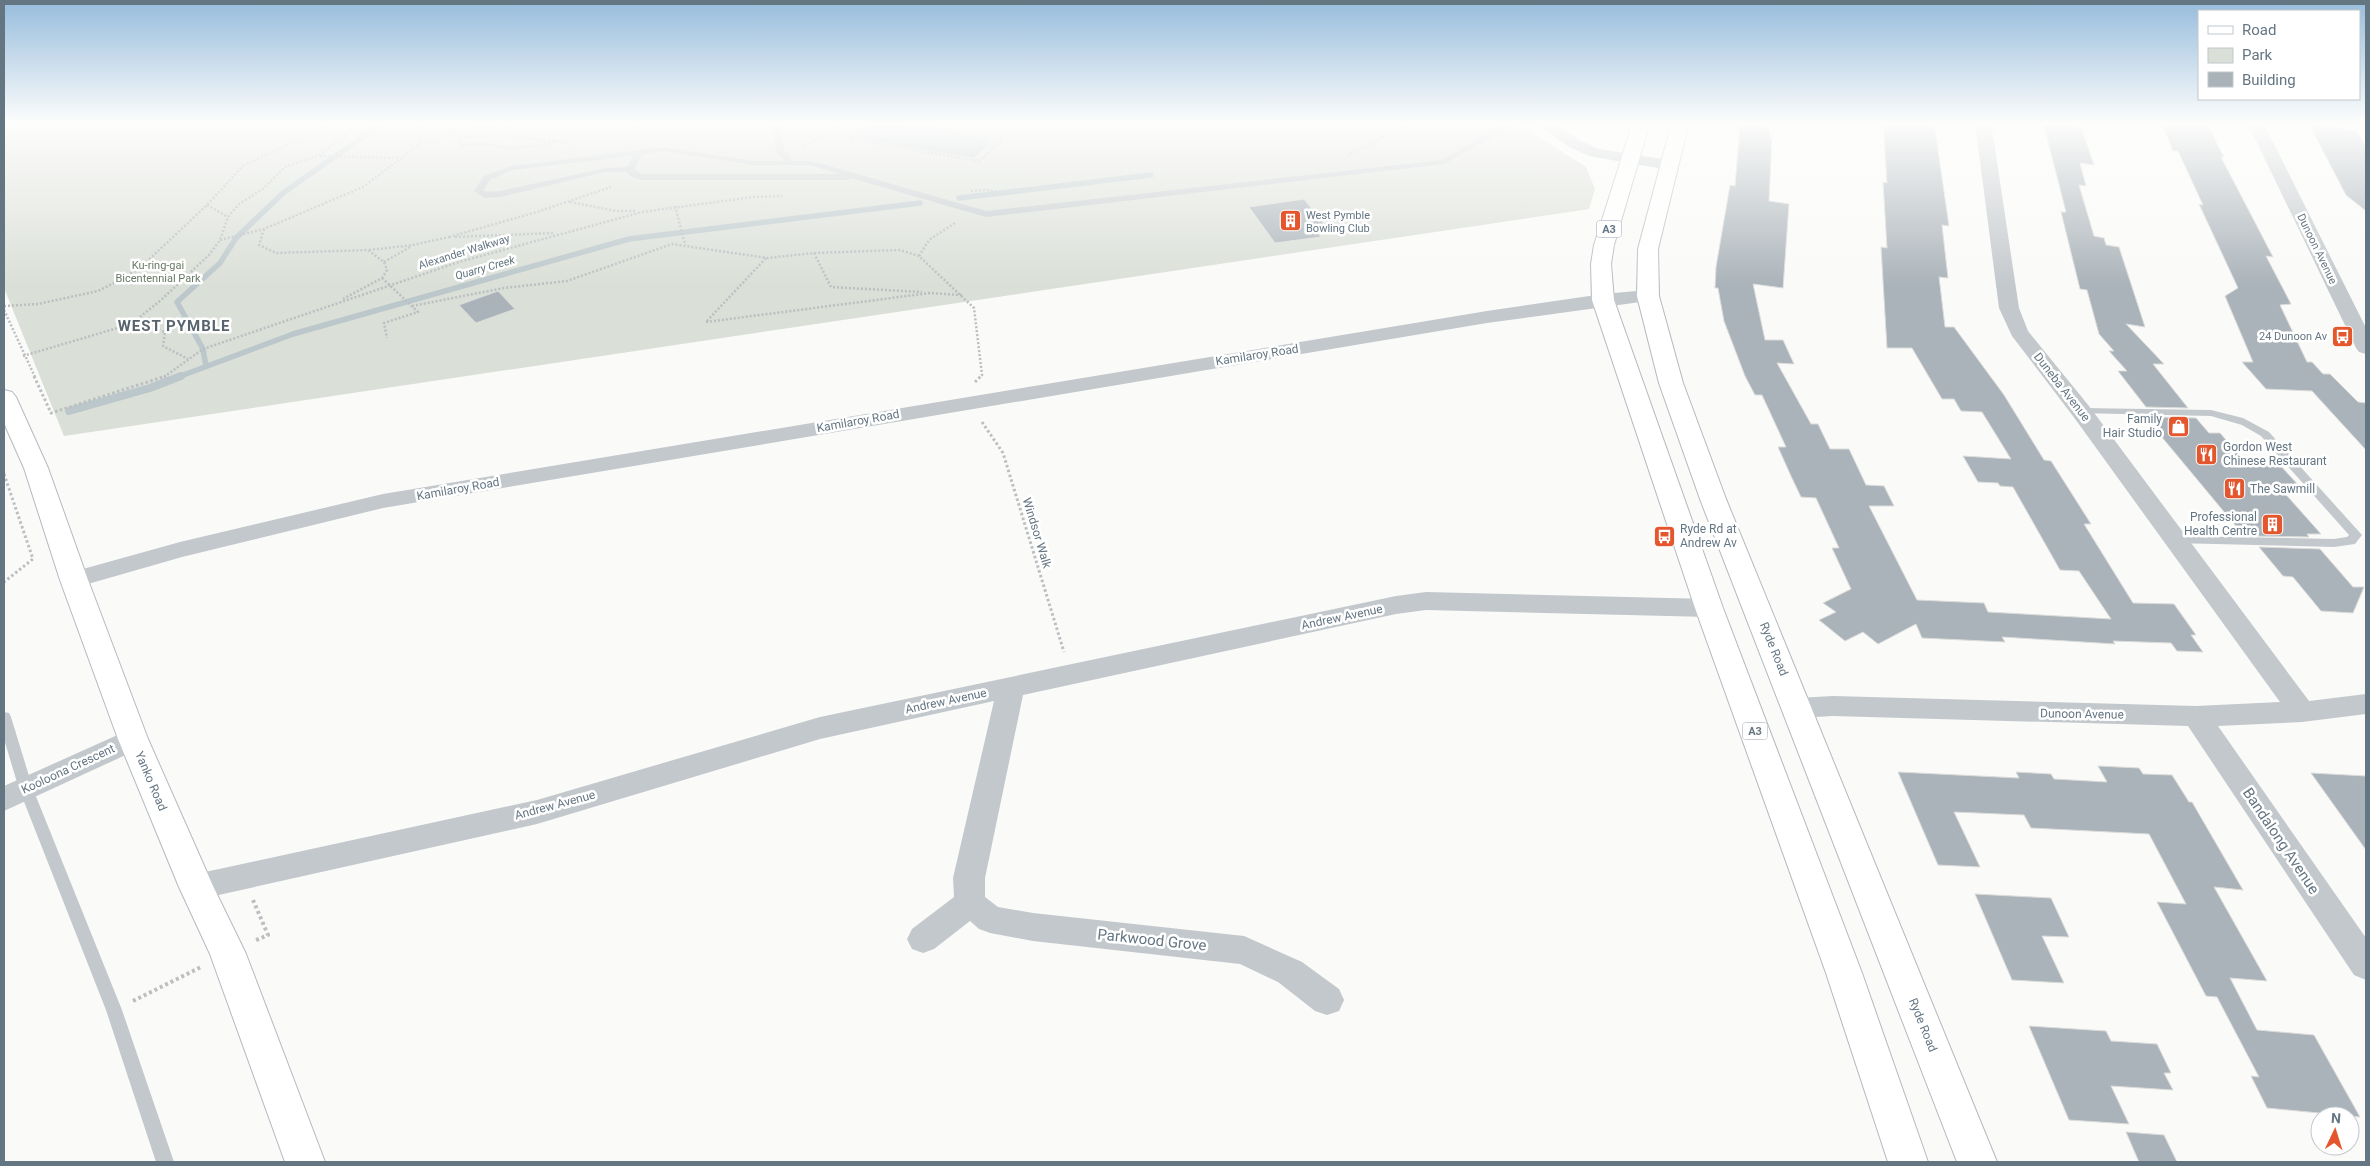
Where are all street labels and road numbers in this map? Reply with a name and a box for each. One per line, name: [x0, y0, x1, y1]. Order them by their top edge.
street label: Dunoon Avenue: [2294, 212, 2340, 286]
road number: A3: [1596, 220, 1622, 238]
street label: Alexander Walkway: [417, 232, 512, 272]
street label: Kamilaroy Road: [1214, 342, 1300, 368]
street label: Duneba Avenue: [2031, 350, 2093, 424]
street label: Kamilaroy Road: [815, 407, 901, 435]
street label: Kamilaroy Road: [415, 475, 501, 503]
street label: Windsor Walk: [1020, 496, 1055, 571]
street label: Andrew Avenue: [1300, 602, 1384, 632]
street label: Ryde Road: [1757, 620, 1791, 678]
street label: Andrew Avenue: [904, 686, 988, 716]
street label: Dunoon Avenue: [2040, 706, 2124, 722]
road number: A3: [1742, 722, 1768, 739]
street label: Kooloona Crescent: [19, 741, 117, 797]
street label: Yanko Road: [132, 749, 170, 813]
street label: Bandalong Avenue: [2239, 785, 2323, 898]
street label: Andrew Avenue: [513, 788, 597, 822]
street label: Parkwood Grove: [1097, 925, 1207, 955]
street label: Ryde Road: [1906, 996, 1940, 1054]

